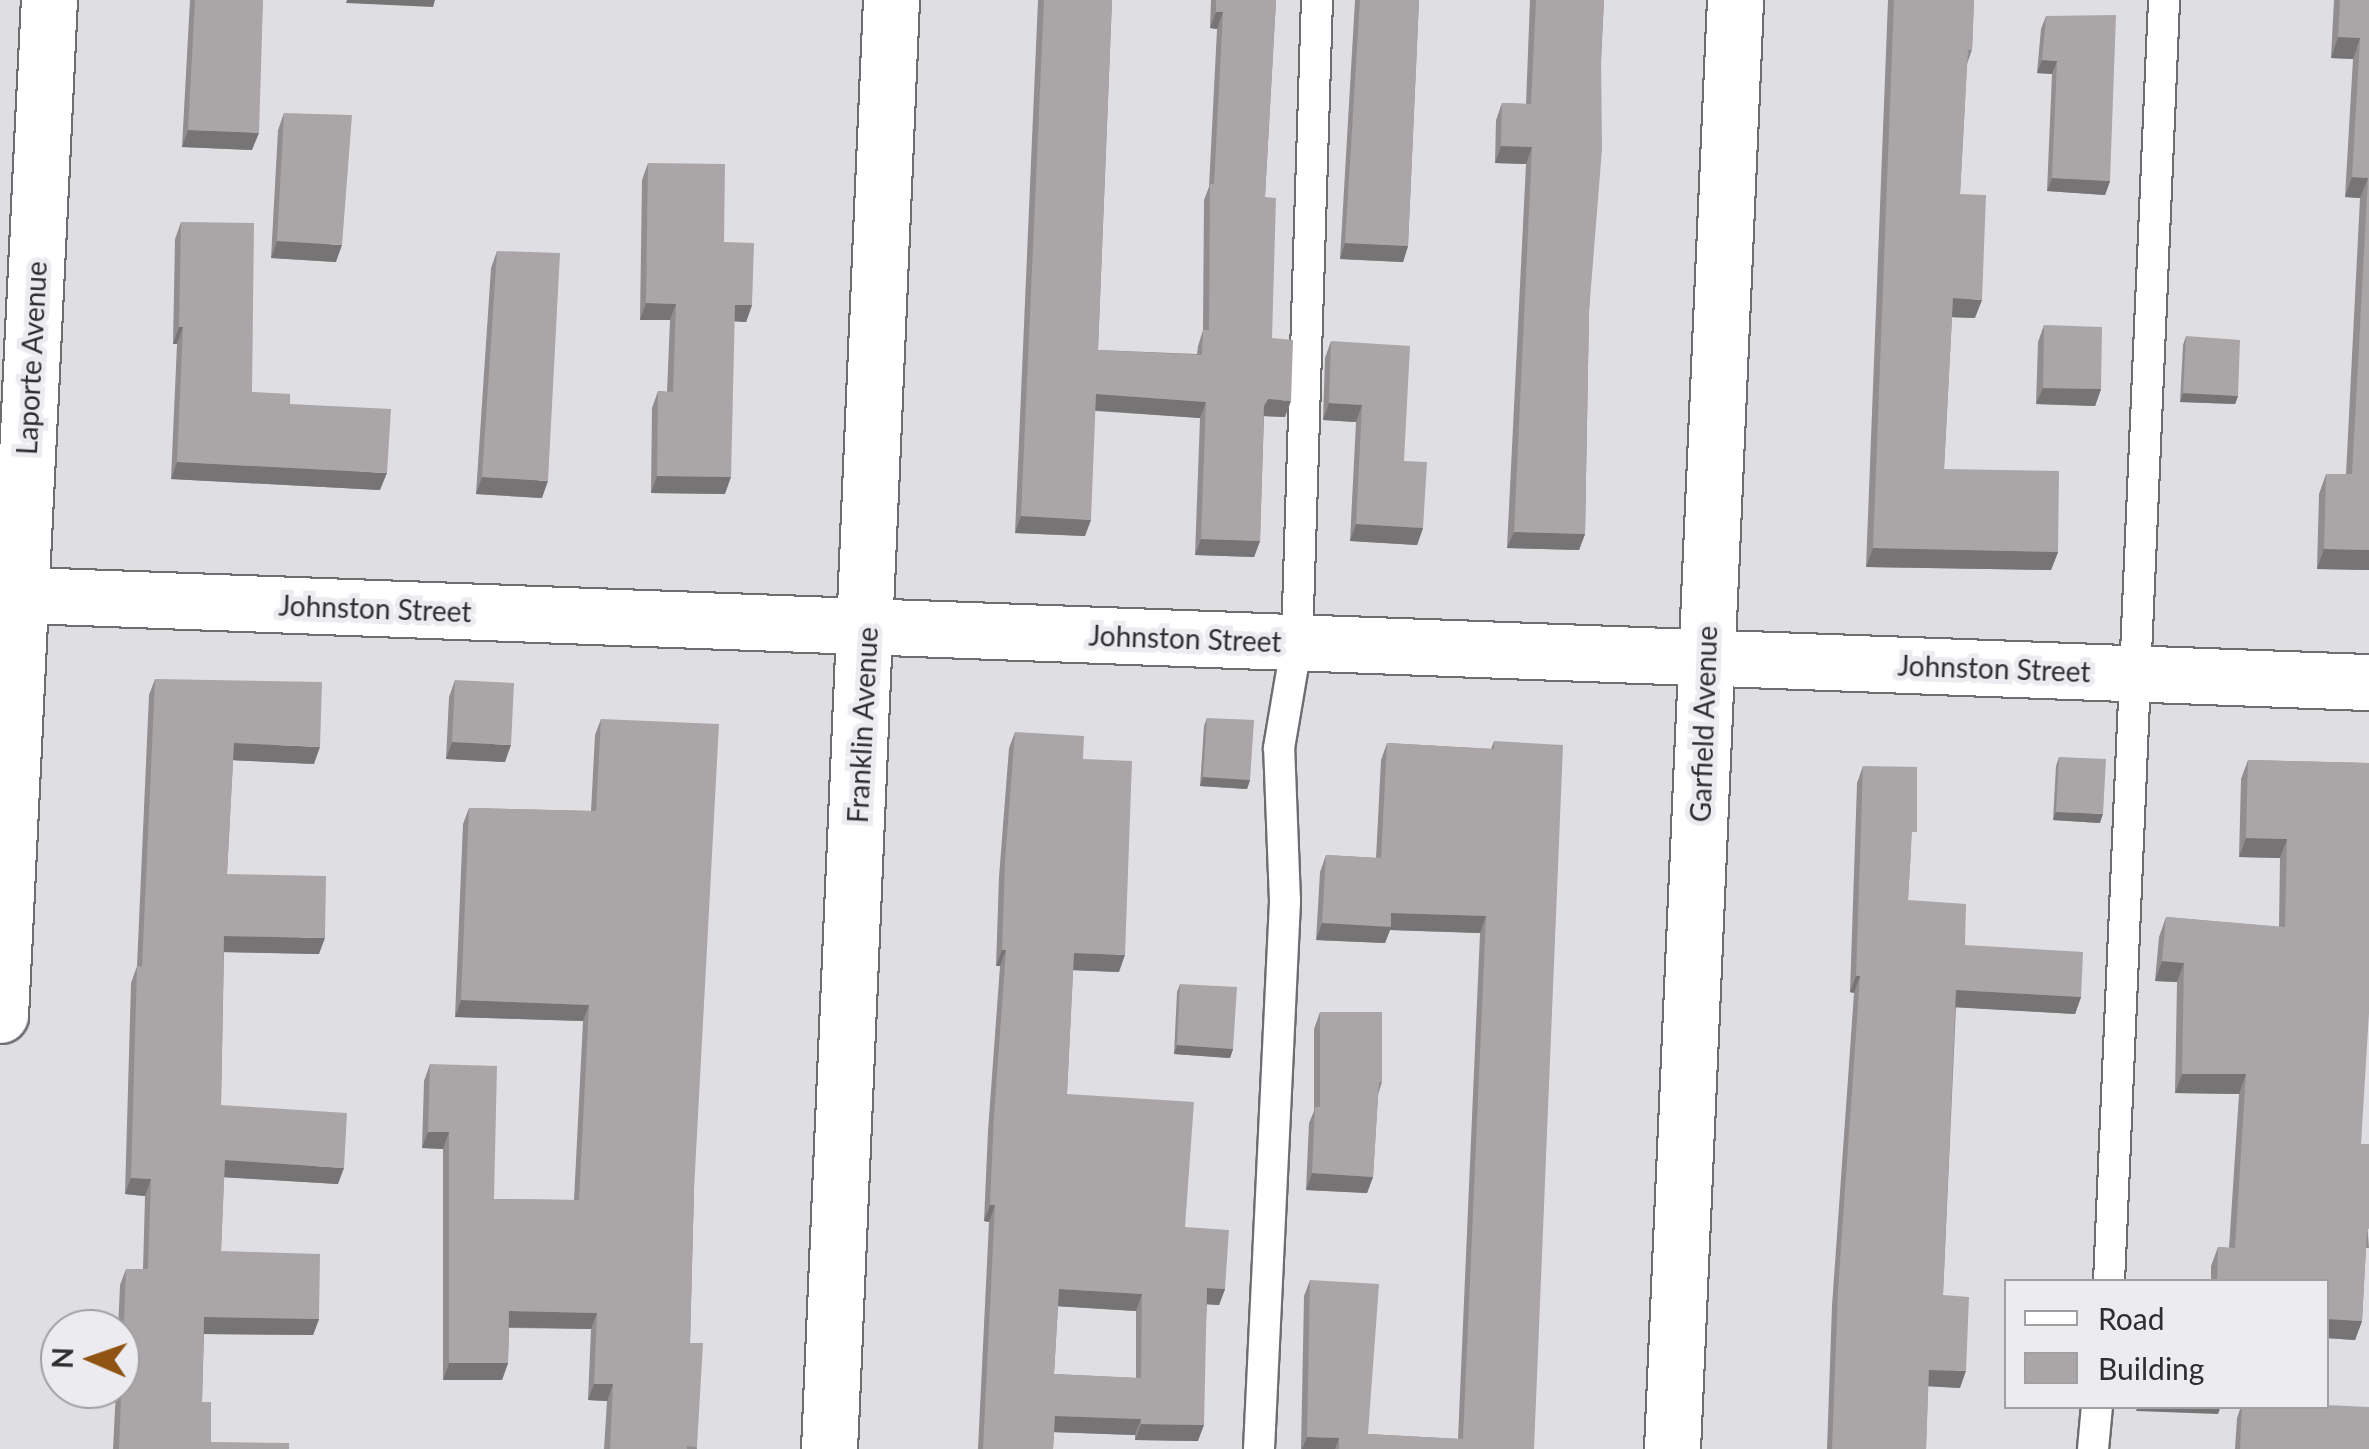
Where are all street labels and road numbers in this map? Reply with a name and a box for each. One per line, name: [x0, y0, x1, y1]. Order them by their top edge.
street label: Laporte Avenue: [9, 260, 53, 456]
street label: Johnston Street: [278, 588, 472, 628]
street label: Johnston Street: [1088, 618, 1282, 658]
street label: Garfield Avenue: [1683, 625, 1723, 823]
street label: Franklin Avenue: [840, 626, 884, 824]
street label: Johnston Street: [1897, 648, 2091, 688]

